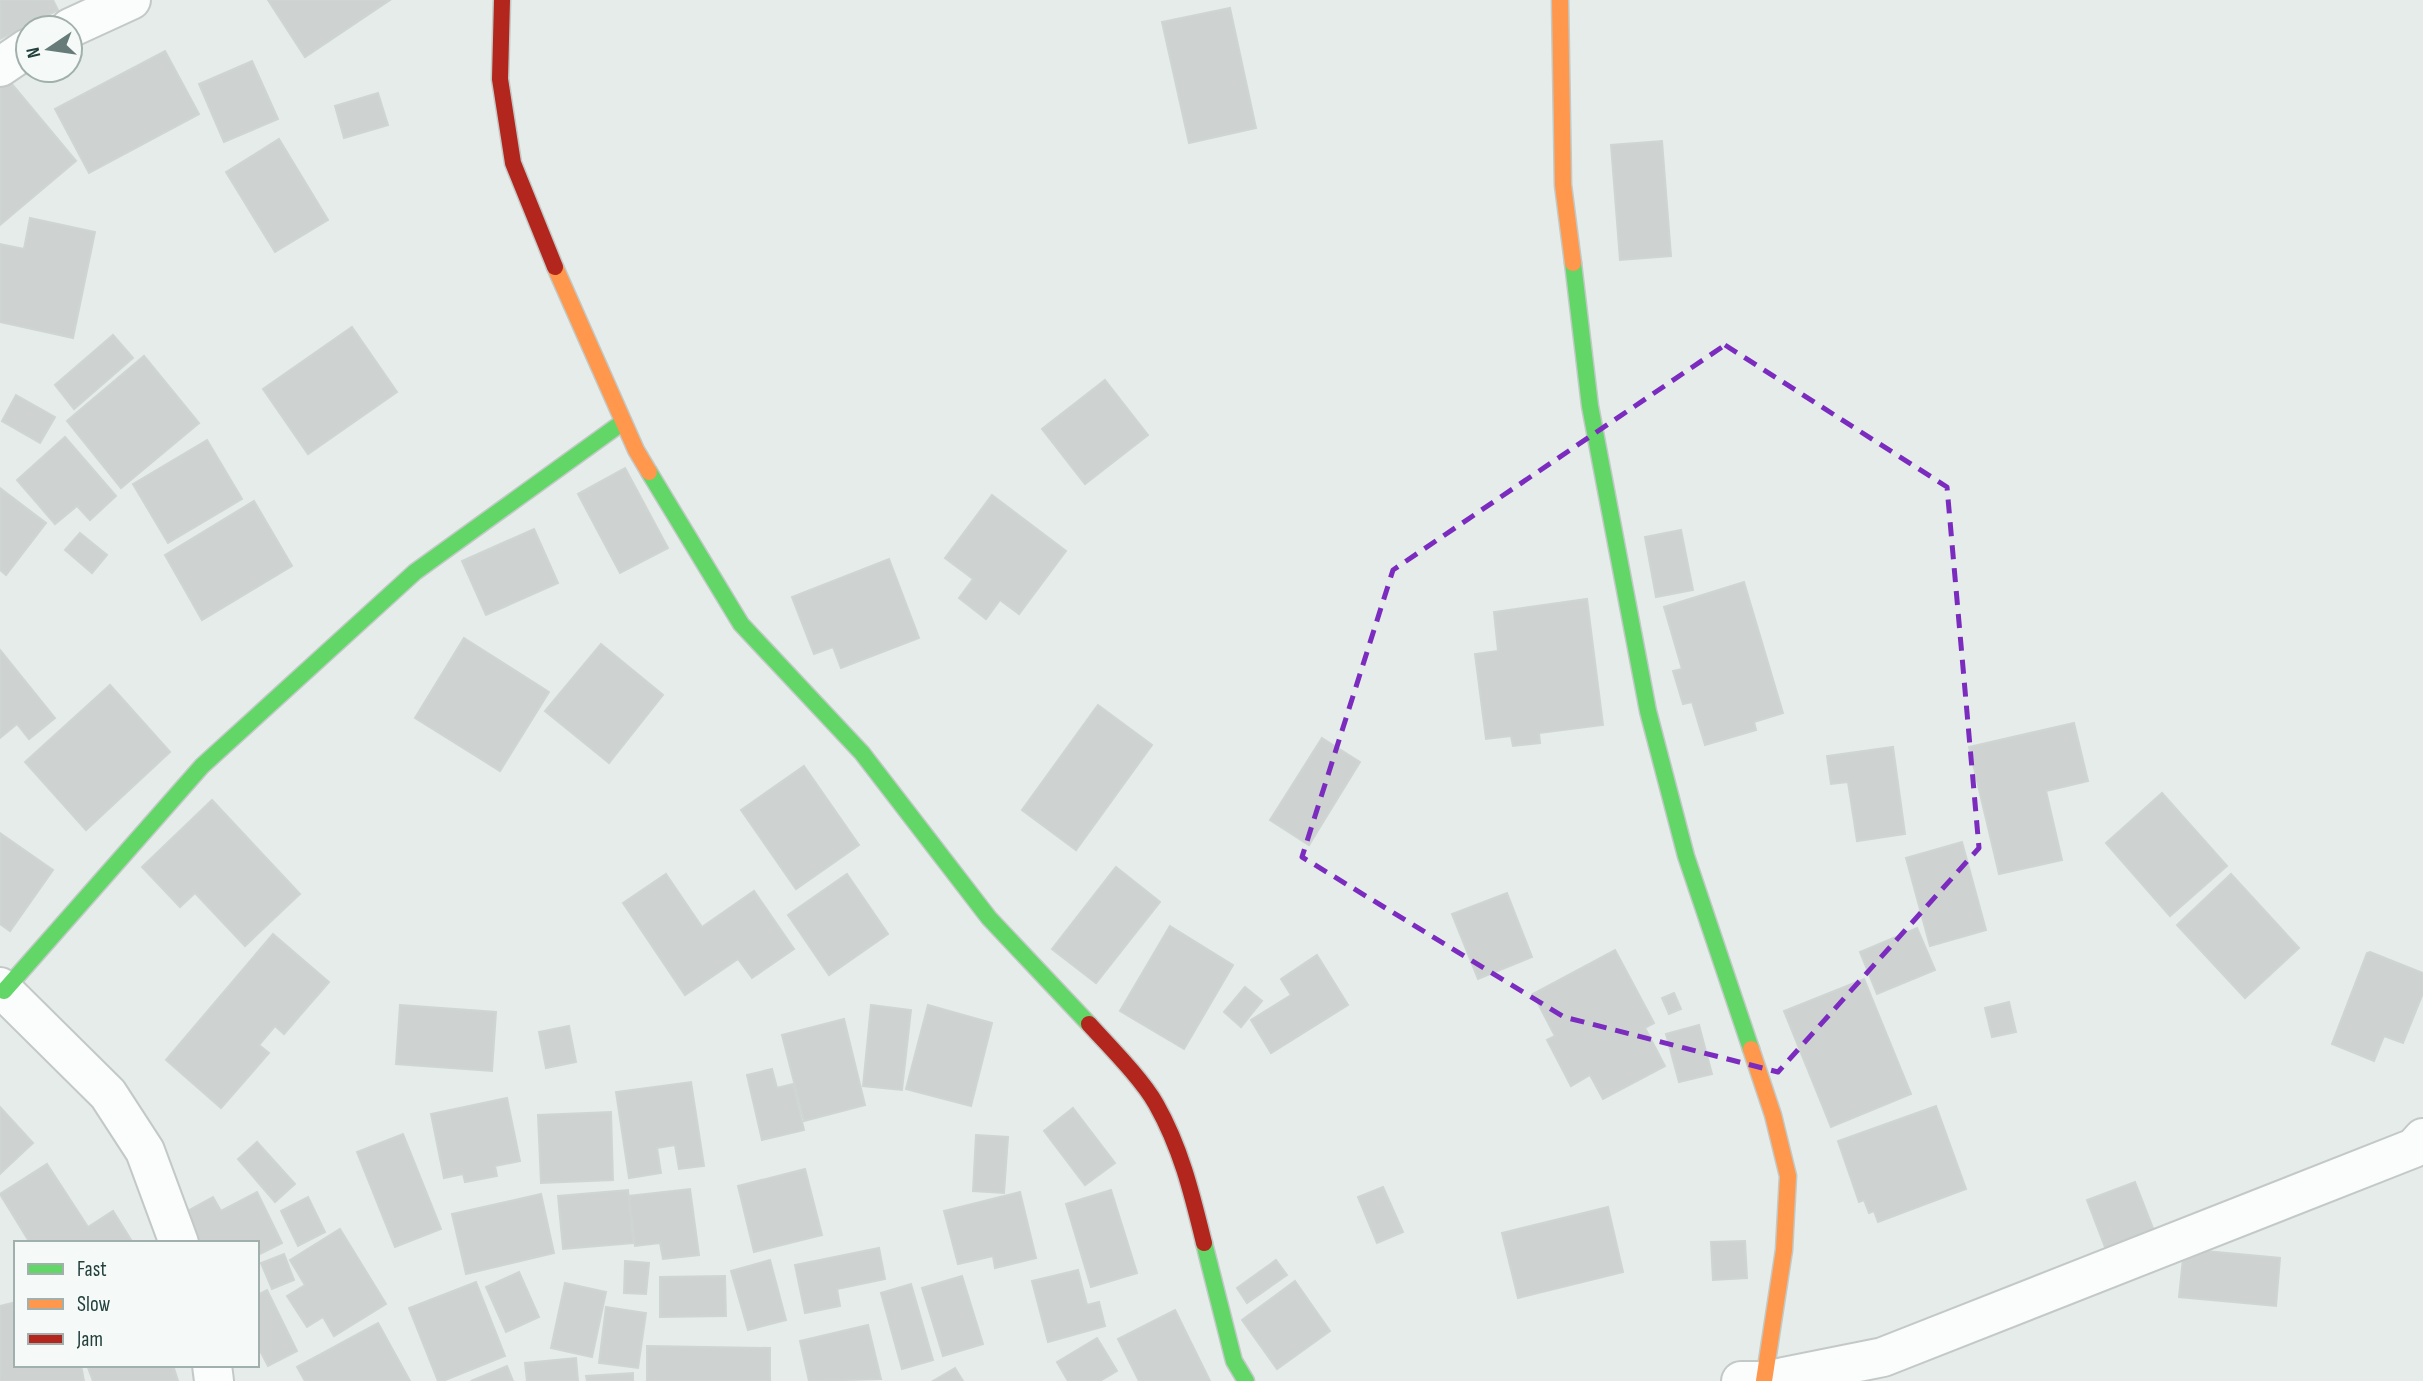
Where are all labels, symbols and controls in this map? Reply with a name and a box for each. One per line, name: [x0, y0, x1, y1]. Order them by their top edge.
north arrow: [14, 14, 84, 84]
text: N: [22, 45, 46, 60]
legend: [14, 1241, 259, 1367]
text: Fast: [77, 1257, 107, 1282]
text: Slow: [77, 1292, 111, 1317]
text: Jam: [76, 1327, 103, 1352]

